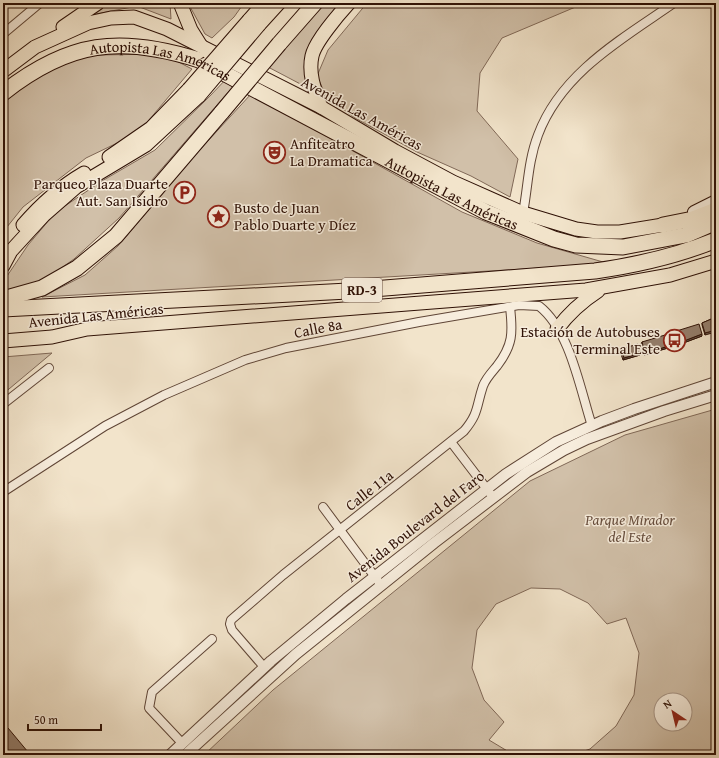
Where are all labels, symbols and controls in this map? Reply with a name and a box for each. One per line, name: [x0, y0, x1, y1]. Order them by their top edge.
street label: Autopista Las Américas: [87, 35, 235, 86]
street label: Avenida Las Américas: [298, 71, 426, 155]
place label: Anfiteatro La Dramatica: [290, 133, 373, 171]
theatre icon: Anfiteatro La Dramatica: [262, 139, 288, 165]
street label: Autopista Las Américas: [382, 150, 522, 234]
place label: Parqueo Plaza Duarte Aut. San Isidro: [34, 173, 168, 211]
parking icon: Parqueo Plaza Duarte Aut. San Isidro: [171, 179, 197, 205]
place label: Busto de Juan Pablo Duarte y Díez: [234, 197, 356, 235]
place icon: Busto de Juan Pablo Duarte y Díez: [205, 203, 231, 229]
road number: RD-3: [342, 278, 382, 302]
street label: Avenida Las Américas: [27, 297, 165, 333]
street label: Calle 8a: [292, 313, 344, 343]
place label: Estación de Autobuses Terminal Este: [520, 321, 660, 359]
bus stop icon: Estación de Autobuses Terminal Este: [662, 327, 688, 353]
street label: Calle 11a: [341, 465, 397, 515]
street label: Avenida Boulevard del Faro: [341, 465, 489, 587]
park label: Parque Mirador del Este: [584, 509, 675, 547]
north arrow: [653, 692, 693, 732]
text: N: [660, 695, 675, 712]
scale bar: [28, 706, 101, 732]
text: 50 m: [34, 711, 58, 728]

